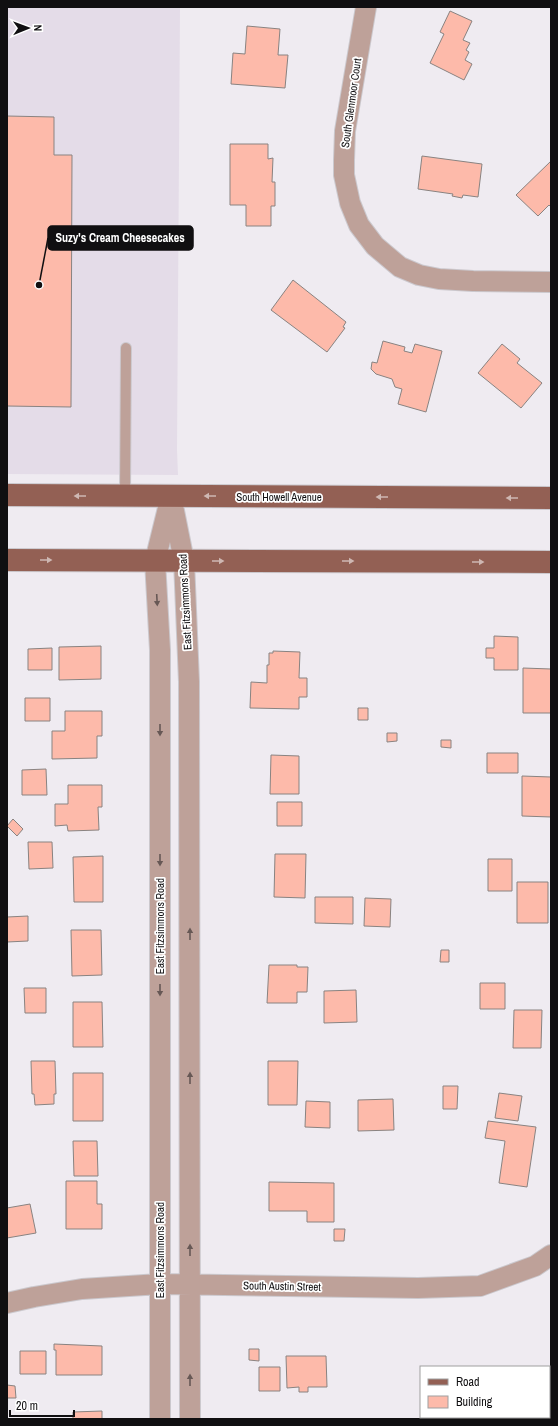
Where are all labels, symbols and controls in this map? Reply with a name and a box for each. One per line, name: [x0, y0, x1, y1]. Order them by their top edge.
north arrow: [8, 8, 48, 48]
text: N: [31, 24, 45, 31]
street label: South Glenmoor Court: [338, 57, 364, 149]
callout: Suzy's Cream Cheesecakes: [48, 226, 193, 250]
text: Suzy's Cream Cheesecakes: [55, 230, 185, 246]
street label: South Howell Avenue: [236, 490, 322, 504]
one-way arrow: [73, 493, 86, 499]
one-way arrow: [203, 493, 216, 499]
one-way arrow: [375, 494, 388, 500]
one-way arrow: [505, 495, 518, 501]
street label: East Fitzsimmons Road: [175, 554, 195, 650]
one-way arrow: [40, 557, 53, 563]
one-way arrow: [212, 558, 225, 564]
one-way arrow: [342, 558, 355, 564]
one-way arrow: [472, 559, 485, 565]
one-way arrow: [154, 594, 161, 606]
one-way arrow: [157, 724, 163, 737]
one-way arrow: [157, 854, 163, 867]
street label: East Fitzsimmons Road: [153, 878, 167, 974]
one-way arrow: [187, 927, 193, 940]
one-way arrow: [157, 984, 163, 997]
one-way arrow: [187, 1071, 193, 1084]
street label: East Fitzsimmons Road: [153, 1202, 167, 1298]
one-way arrow: [187, 1243, 193, 1256]
street label: South Austin Street: [243, 1278, 321, 1294]
legend: [420, 1366, 550, 1418]
one-way arrow: [187, 1373, 193, 1386]
text: Road: [456, 1374, 480, 1390]
scale bar: [10, 1392, 74, 1418]
text: Building: [456, 1394, 493, 1410]
text: 20 m: [16, 1398, 38, 1414]

